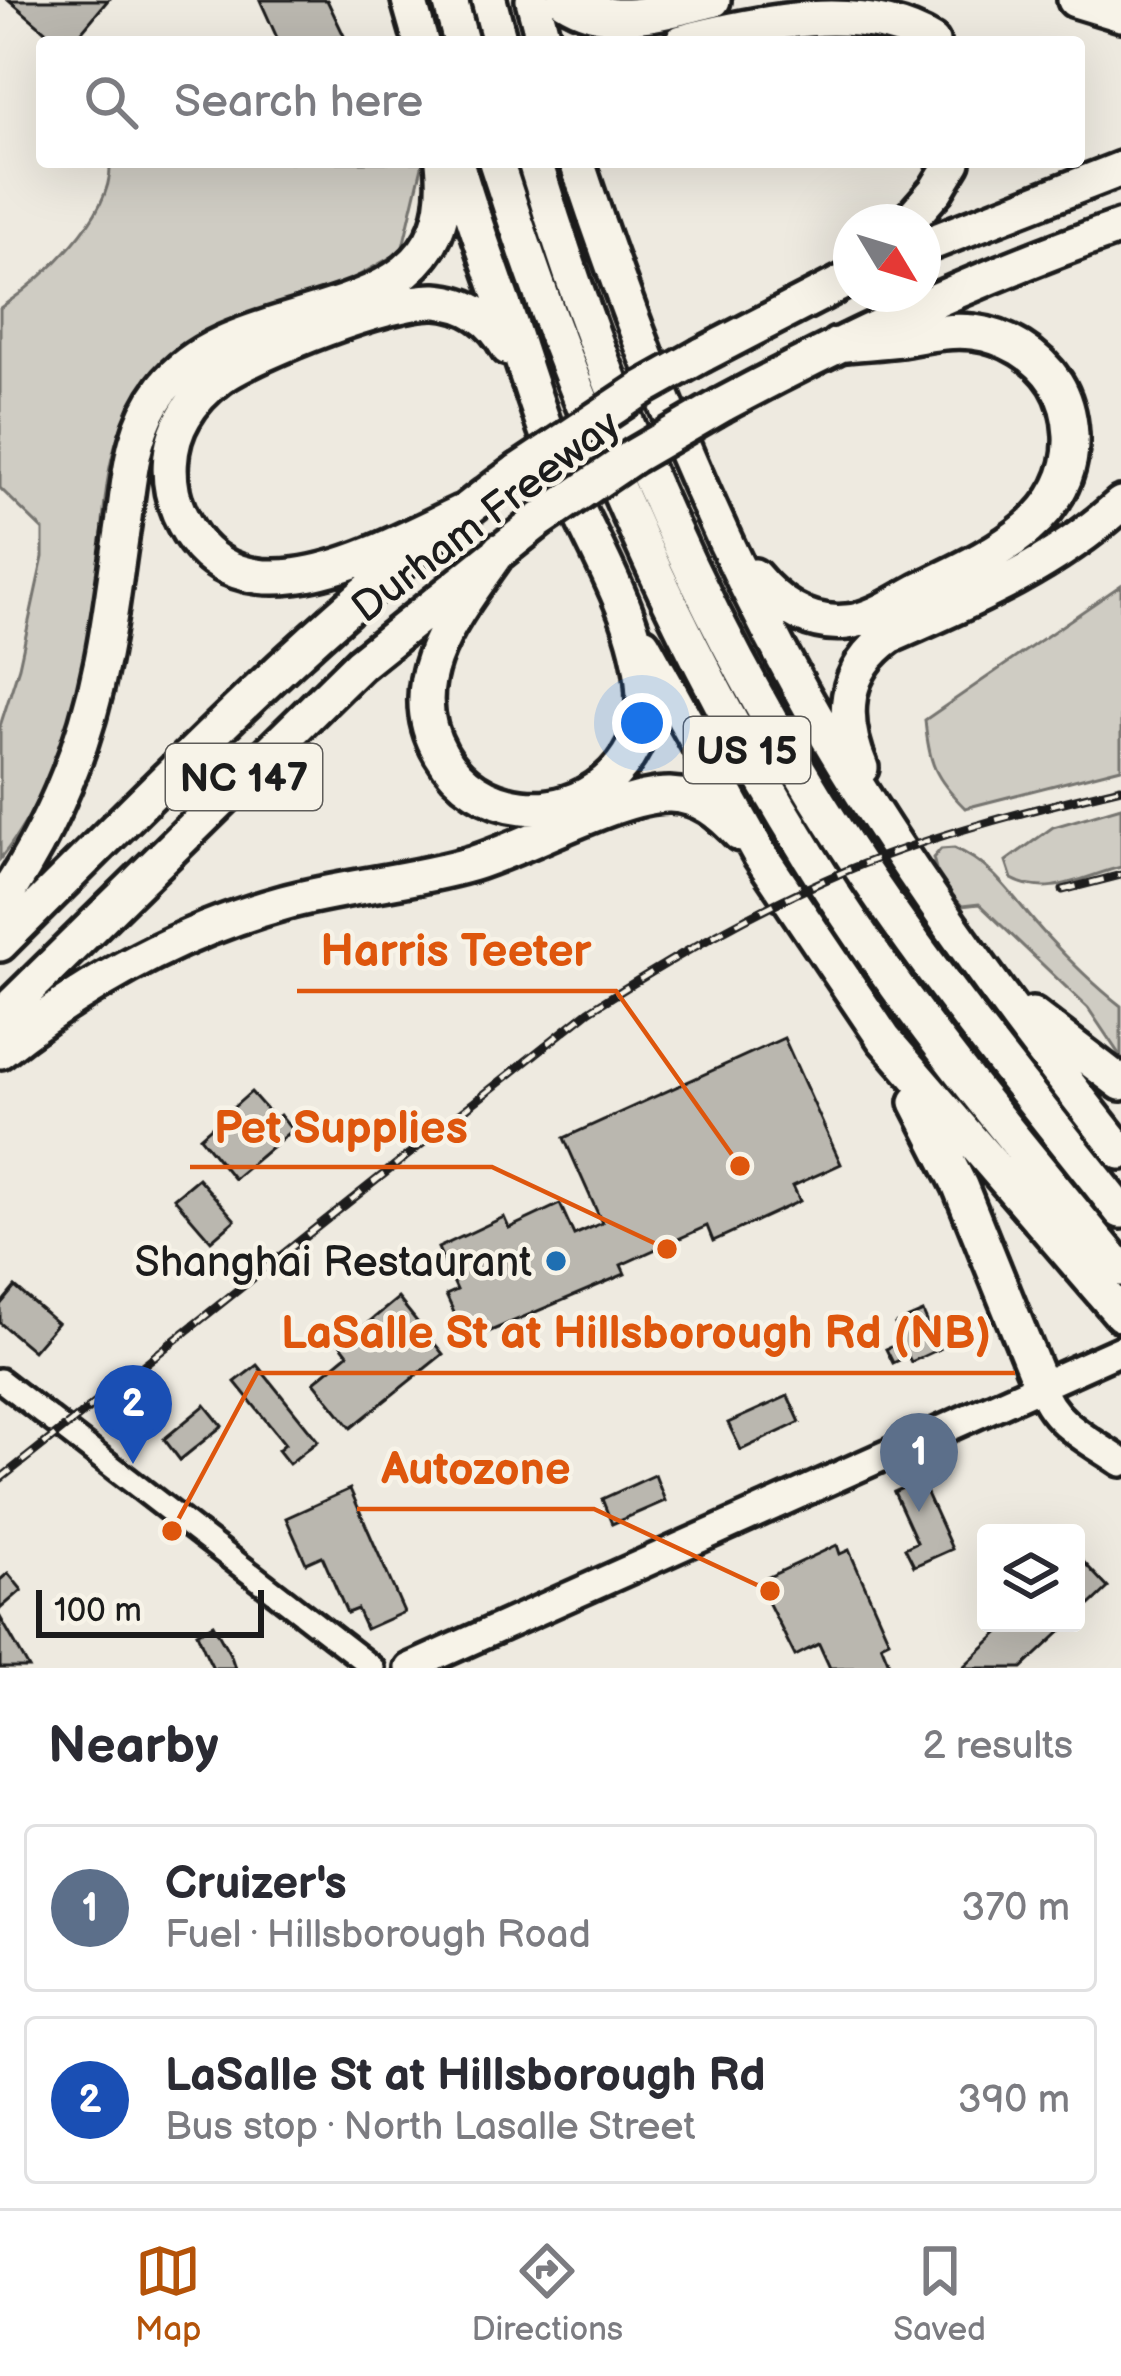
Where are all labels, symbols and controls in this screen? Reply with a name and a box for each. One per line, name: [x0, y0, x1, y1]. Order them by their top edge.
search box: [36, 36, 1085, 168]
icon: search: [78, 69, 144, 135]
text: Search here: [174, 75, 423, 130]
north arrow: [833, 204, 941, 312]
street label: Durham Freeway: [343, 400, 630, 634]
your location: [612, 693, 672, 753]
road number: US 15: [684, 717, 810, 783]
road number: NC 147: [166, 744, 322, 810]
callout: Harris Teeter: [297, 910, 616, 991]
text: Harris Teeter: [321, 925, 593, 980]
callout: Pet Supplies: [190, 1086, 492, 1167]
text: Pet Supplies: [214, 1102, 468, 1157]
place label: Shanghai Restaurant: [134, 1238, 532, 1289]
marker: Shanghai Restaurant: [543, 1248, 569, 1274]
callout: LaSalle St at Hillsborough Rd (NB): [257, 1292, 1015, 1373]
text: LaSalle St at Hillsborough Rd (NB): [281, 1307, 991, 1362]
pin: 2: [94, 1365, 172, 1464]
pin: 1: [880, 1413, 958, 1512]
callout: Autozone: [357, 1428, 594, 1509]
text: Autozone: [380, 1443, 571, 1498]
map controls: [977, 1524, 1085, 1632]
button: layers: [977, 1524, 1085, 1632]
scale bar: [36, 1584, 264, 1637]
text: 100 m: [54, 1591, 142, 1631]
text: Nearby: [48, 1716, 219, 1777]
text: 2 results: [922, 1723, 1073, 1770]
text: Cruizer's: [165, 1857, 347, 1912]
text: 1: [82, 1885, 98, 1932]
text: 370 m: [961, 1885, 1070, 1932]
text: Fuel · Hillsborough Road: [165, 1912, 591, 1959]
text: LaSalle St at Hillsborough Rd: [165, 2049, 766, 2104]
text: 2: [78, 2077, 102, 2124]
text: 390 m: [958, 2077, 1070, 2124]
text: Bus stop · North Lasalle Street: [165, 2104, 695, 2151]
tab: Map: [135, 2238, 201, 2350]
tab: Directions: [472, 2238, 623, 2350]
tab: Saved: [893, 2238, 986, 2350]

